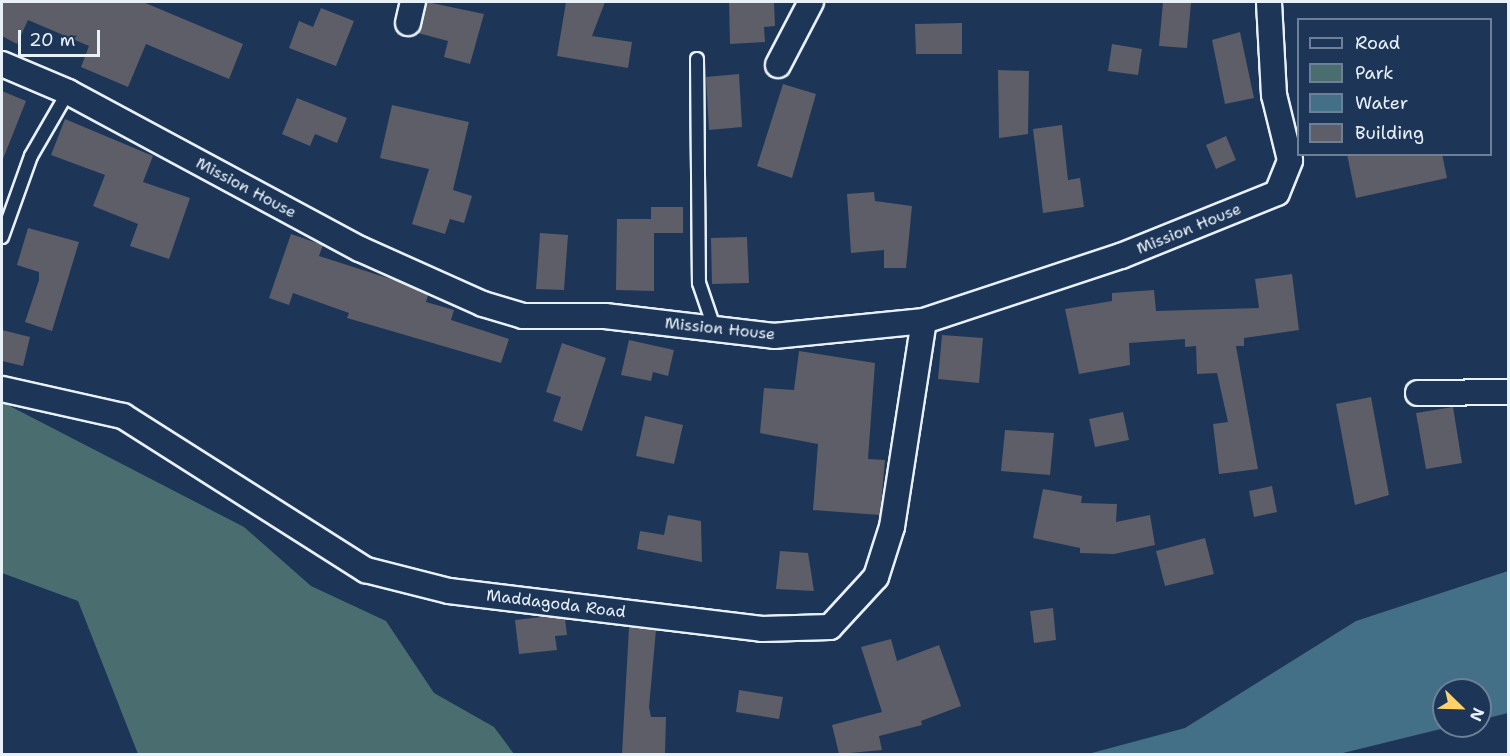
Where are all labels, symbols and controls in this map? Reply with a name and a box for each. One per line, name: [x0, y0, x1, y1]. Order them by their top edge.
scale bar: [21, 18, 104, 56]
legend: [1297, 18, 1492, 156]
text: 20 m: [29, 28, 75, 52]
text: Road: [1355, 31, 1400, 55]
text: Park: [1355, 61, 1394, 85]
text: Water: [1355, 91, 1408, 115]
text: Building: [1355, 121, 1424, 145]
street label: Mission House: [193, 153, 299, 223]
street label: Mission House: [1134, 199, 1244, 259]
street label: Mission House: [664, 314, 776, 344]
street label: Maddagoda Road: [485, 586, 627, 622]
north arrow: [1432, 678, 1492, 738]
text: N: [1465, 705, 1489, 724]

